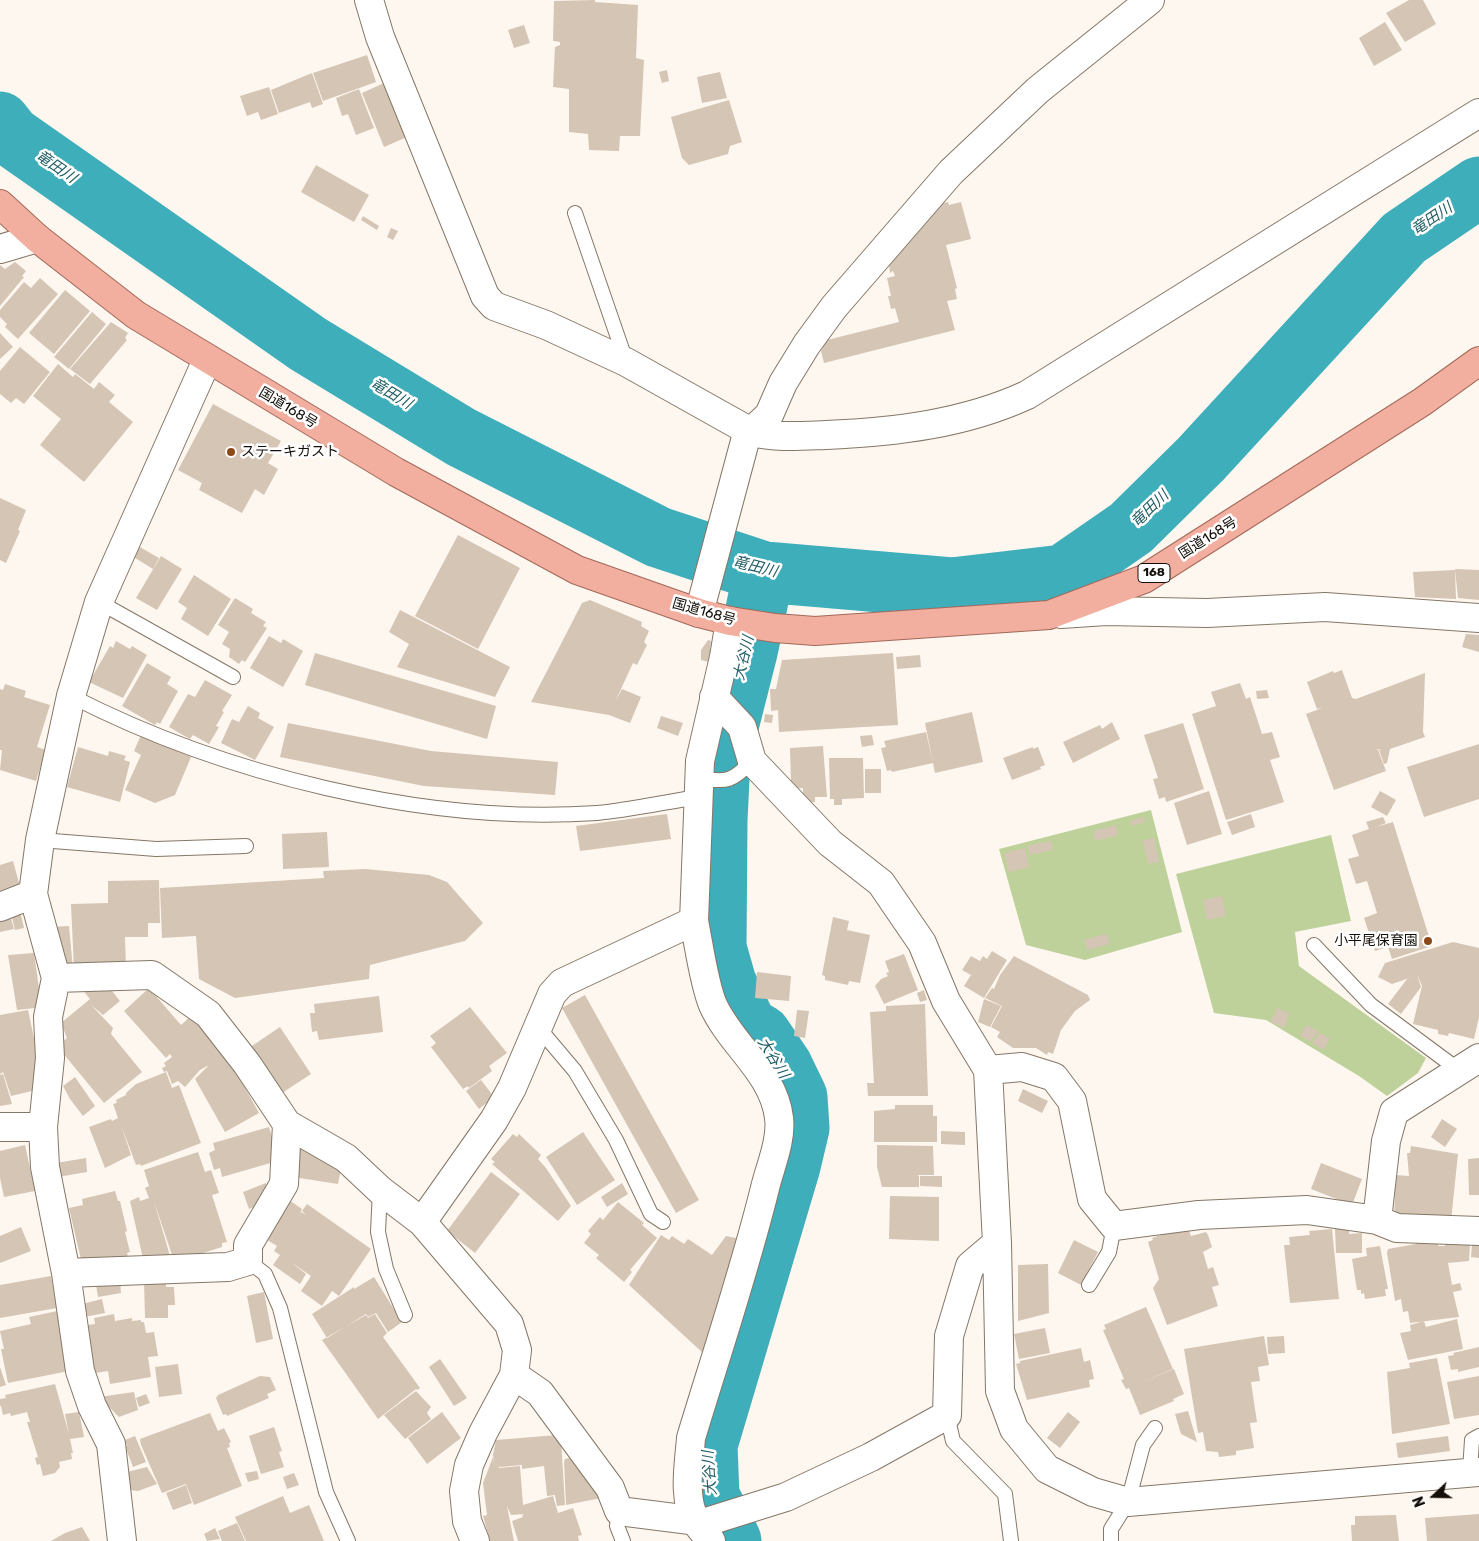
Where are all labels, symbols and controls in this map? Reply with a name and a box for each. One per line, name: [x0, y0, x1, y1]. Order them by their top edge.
water label: 竜田川: [32, 147, 80, 187]
water label: 竜田川: [1408, 199, 1456, 239]
water label: 竜田川: [367, 375, 415, 413]
street label: 国道168号: [256, 384, 320, 432]
place label: ステーキガスト: [241, 444, 339, 460]
marker: ステーキガスト: [225, 446, 237, 458]
water label: 竜田川: [1128, 487, 1172, 531]
street label: 国道168号: [1176, 514, 1240, 562]
water label: 竜田川: [731, 553, 779, 581]
road number: 168: [1138, 564, 1170, 582]
street label: 国道168号: [670, 595, 738, 629]
water label: 大谷川: [730, 634, 758, 682]
place label: 小平尾保育園: [1334, 933, 1418, 949]
marker: 小平尾保育園: [1422, 935, 1434, 947]
water label: 大谷川: [753, 1034, 793, 1082]
water label: 大谷川: [699, 1450, 721, 1496]
north arrow: [1409, 1471, 1459, 1521]
text: N: [1410, 1494, 1429, 1509]

